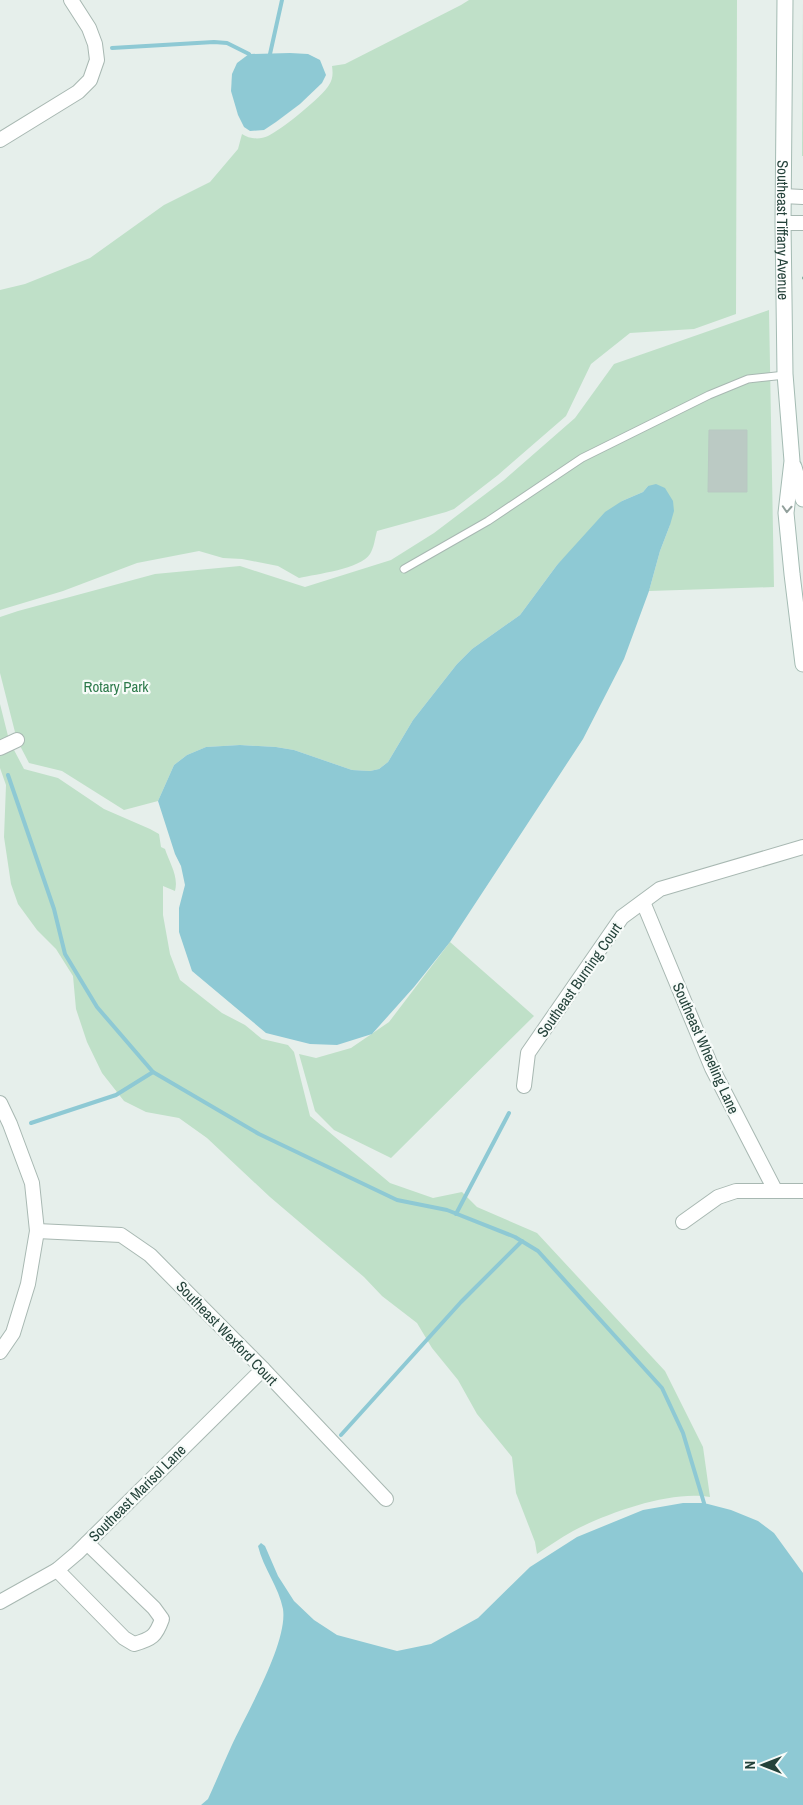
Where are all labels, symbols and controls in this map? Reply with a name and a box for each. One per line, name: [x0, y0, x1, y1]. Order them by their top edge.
street label: Southeast Tiffany Avenue: [772, 160, 795, 300]
one-way arrow: [782, 506, 793, 514]
park label: Rotary Park: [84, 676, 149, 697]
street label: Southeast Burning Court: [532, 918, 627, 1041]
street label: Southeast Wheeling Lane: [668, 979, 744, 1117]
street label: Southeast Wexford Court: [172, 1276, 283, 1390]
street label: Southeast Marisol Lane: [84, 1440, 190, 1546]
north arrow: [738, 1740, 788, 1790]
text: N: [741, 1761, 759, 1769]

